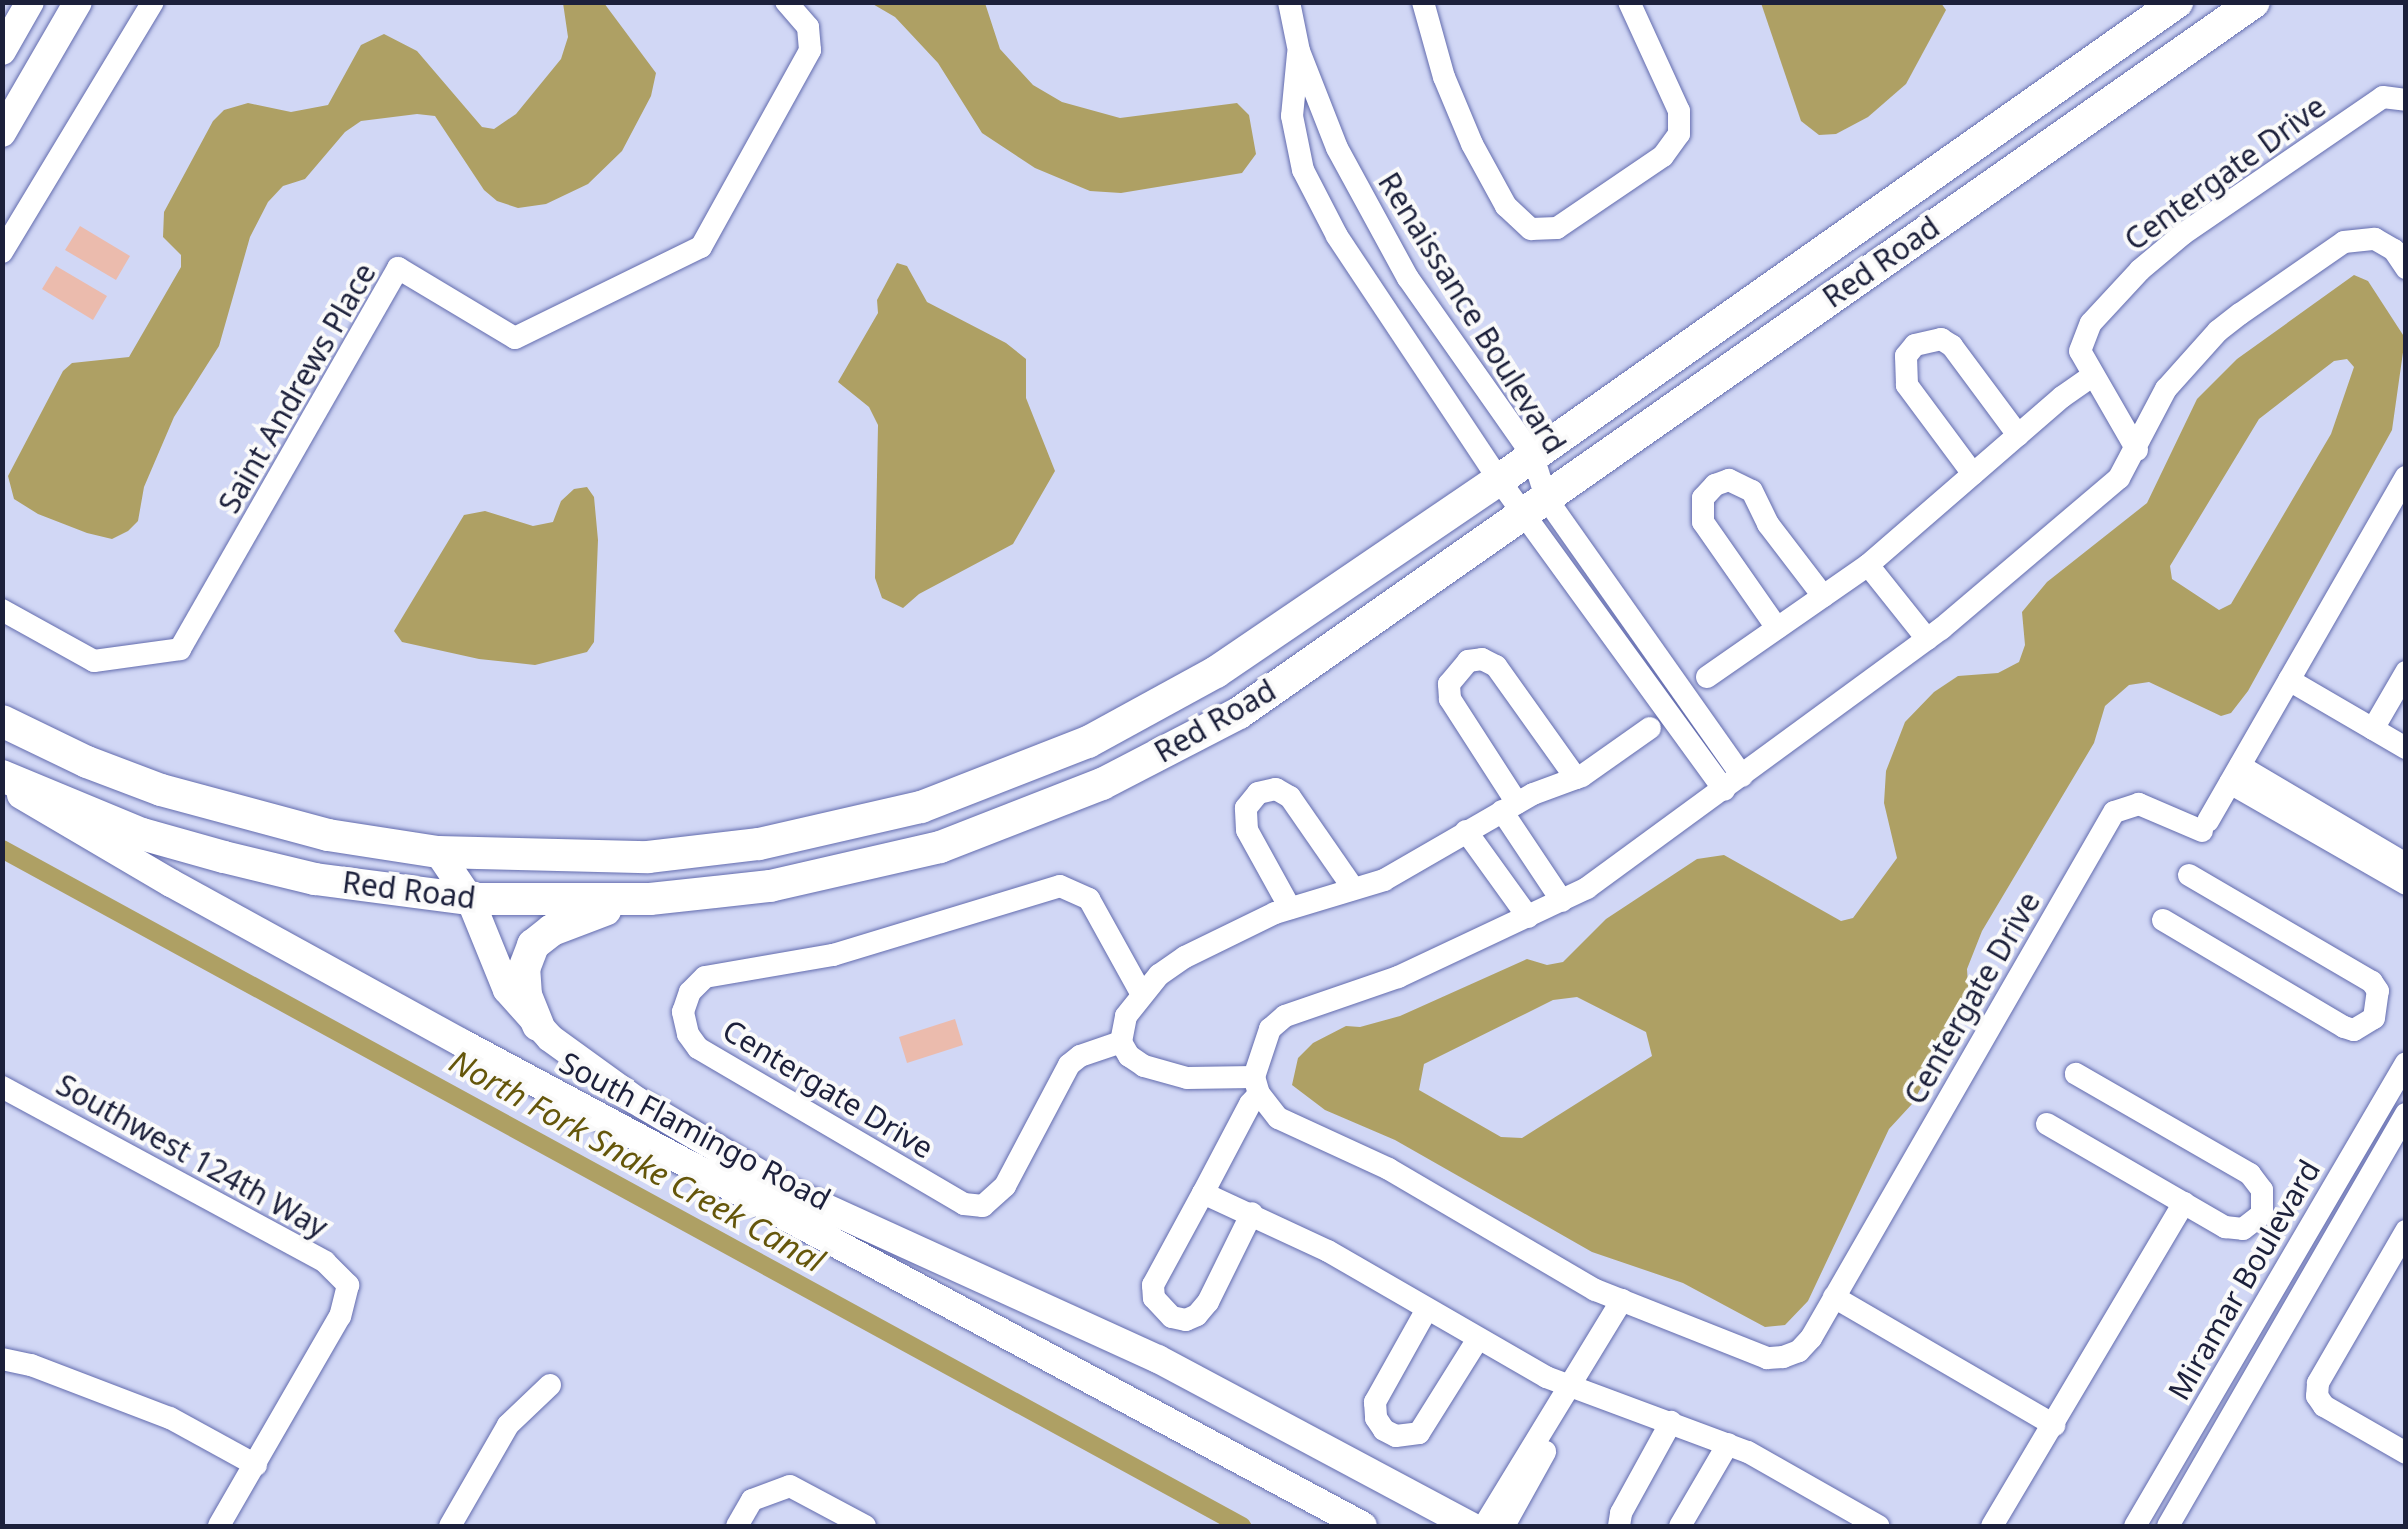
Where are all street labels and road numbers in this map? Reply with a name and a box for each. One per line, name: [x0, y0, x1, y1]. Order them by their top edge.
street label: Centergate Drive: [2118, 88, 2332, 258]
street label: Renaissance Boulevard: [1371, 166, 1573, 460]
street label: Red Road: [1816, 209, 1946, 315]
street label: Saint Andrews Place: [211, 257, 383, 519]
street label: Red Road: [1148, 672, 1282, 770]
street label: Red Road: [340, 864, 478, 916]
street label: Centergate Drive: [1897, 885, 2047, 1111]
street label: Centergate Drive: [716, 1012, 940, 1166]
street label: South Flamingo Road: [554, 1044, 836, 1218]
street label: Southwest 124th Way: [50, 1067, 334, 1245]
street label: Miramar Boulevard: [2161, 1154, 2327, 1406]

